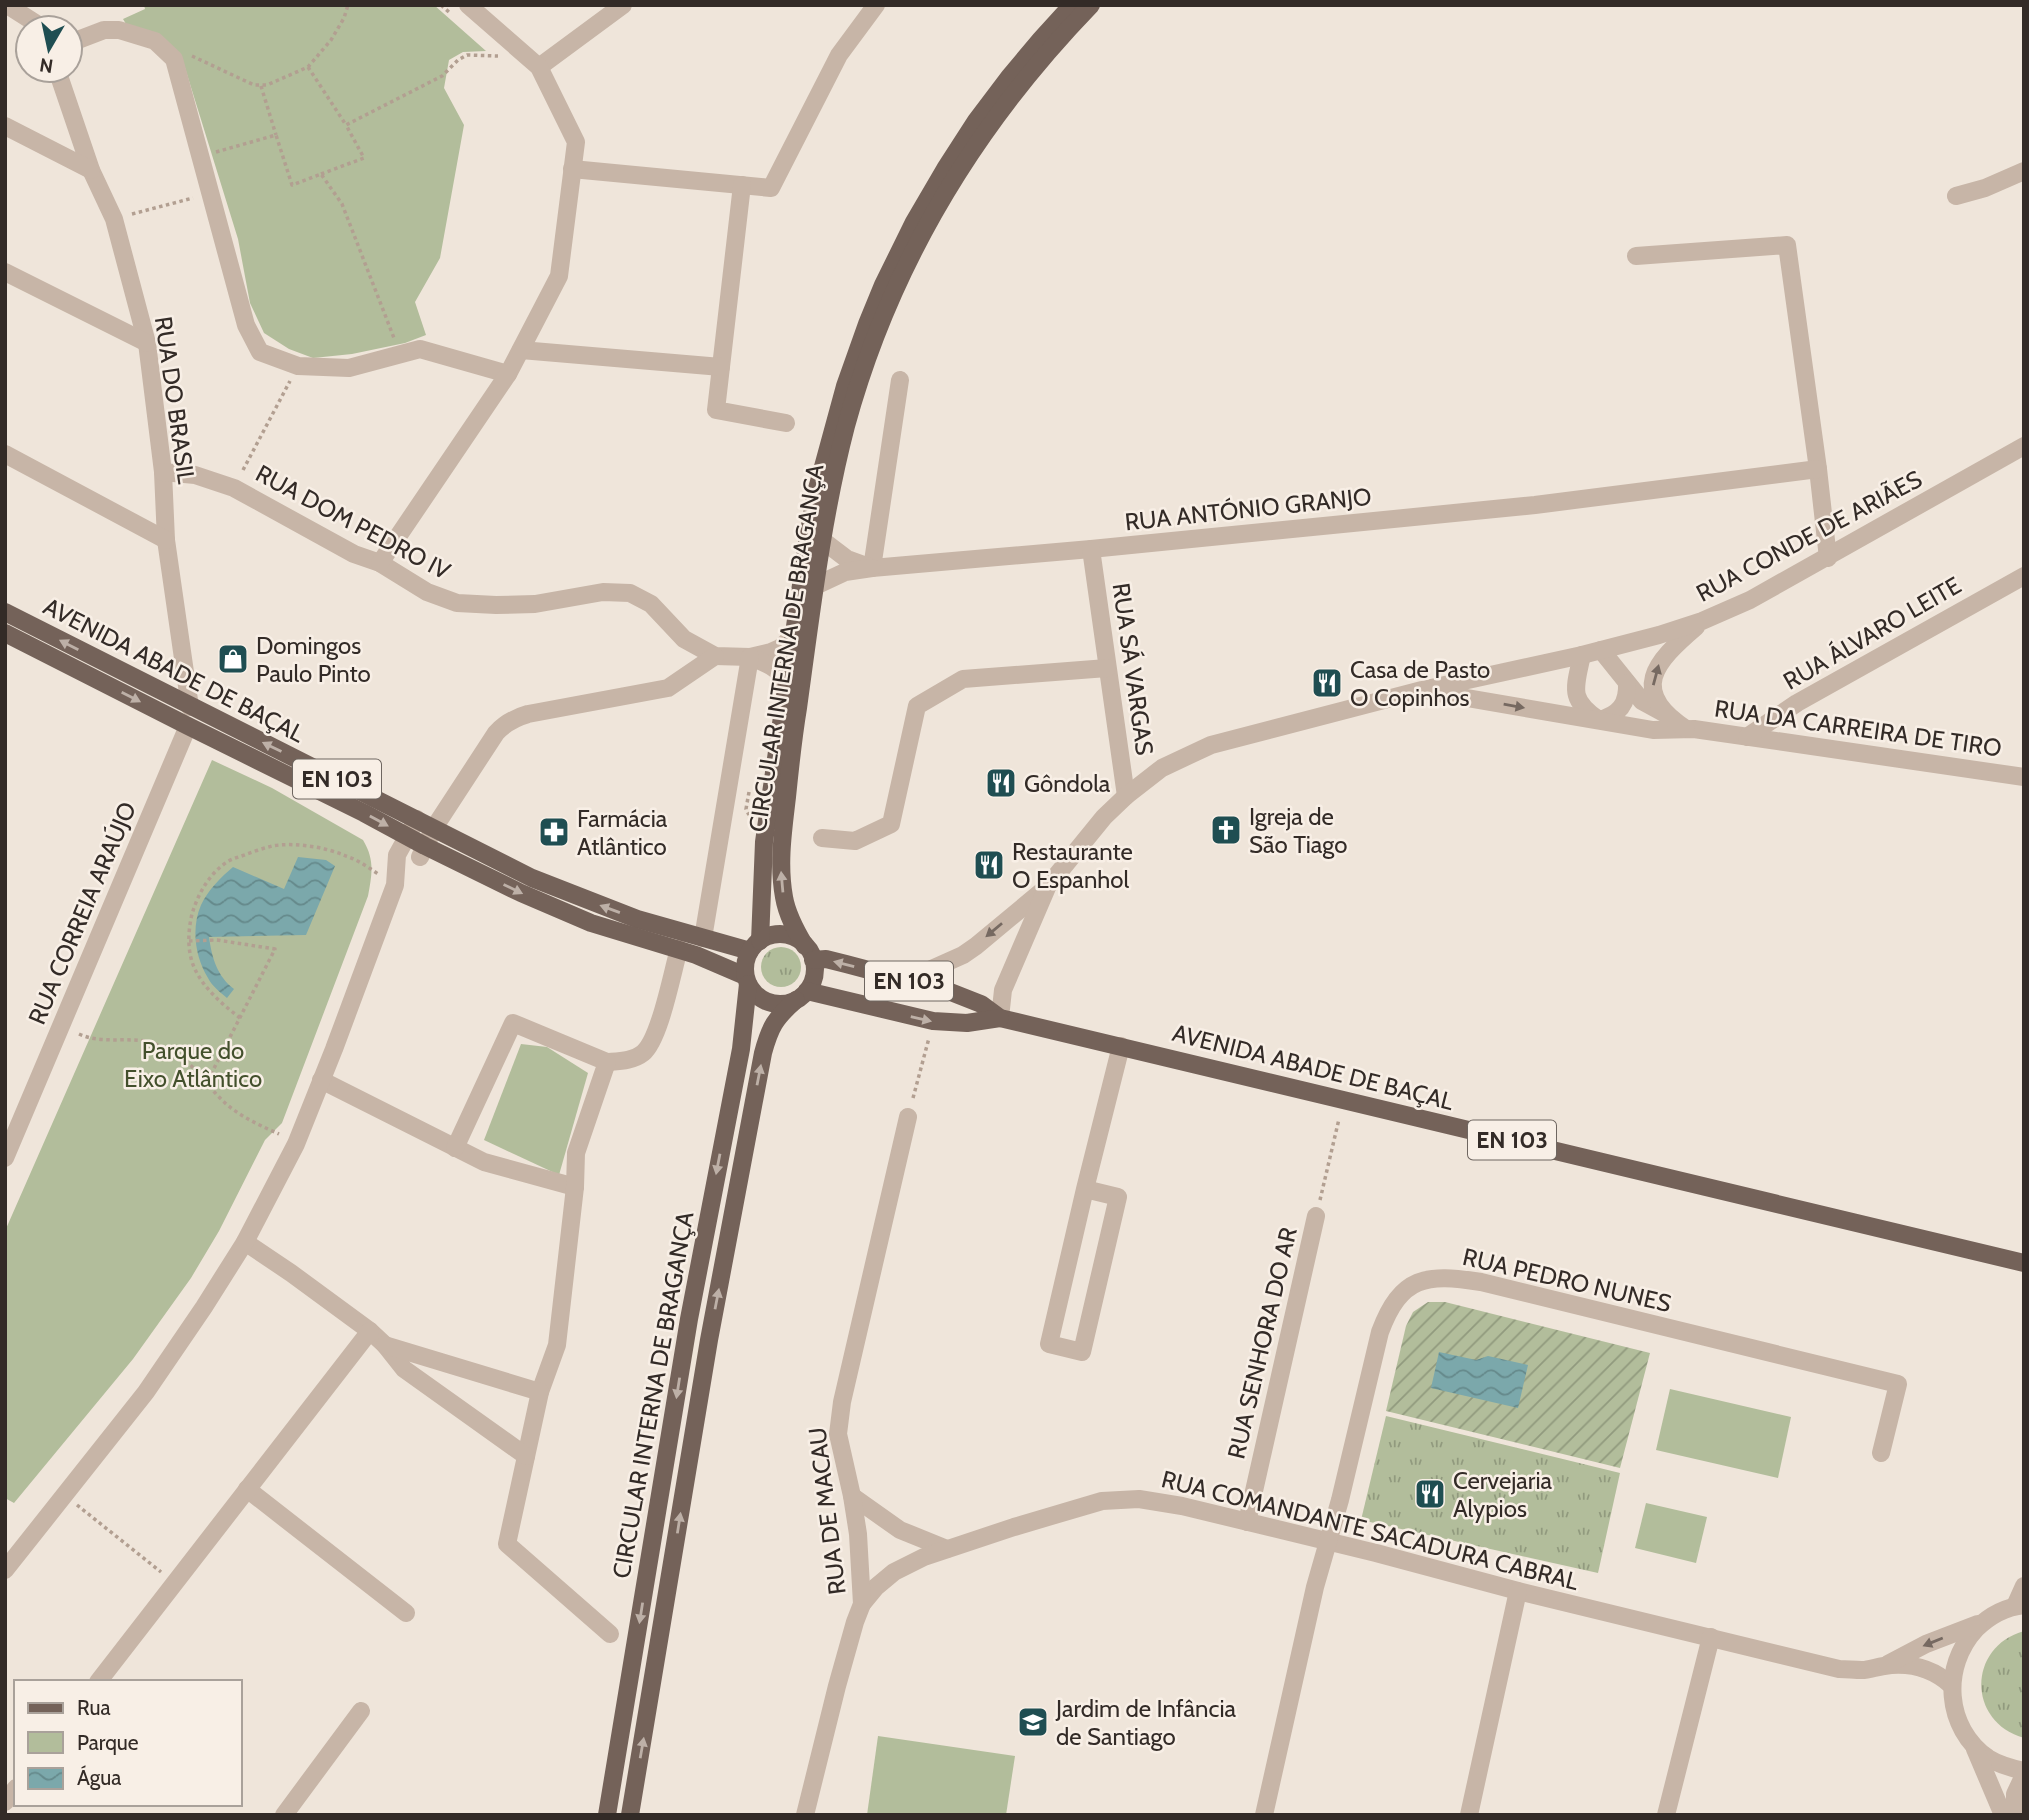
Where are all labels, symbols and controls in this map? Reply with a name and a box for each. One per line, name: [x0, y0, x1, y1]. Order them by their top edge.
north arrow: [14, 14, 84, 84]
text: N: [38, 53, 55, 78]
street label: RUA DO BRASIL: [149, 314, 201, 486]
street label: RUA DOM PEDRO IV: [251, 459, 455, 586]
street label: CIRCULAR INTERNA DE BRAGANÇA: [743, 462, 829, 834]
street label: RUA CONDE DE ARIÃES: [1691, 464, 1927, 608]
street label: RUA ANTÓNIO GRANJO: [1123, 482, 1373, 536]
street label: RUA ÁLVARO LEITE: [1778, 570, 1966, 696]
street label: RUA SÁ VARGAS: [1107, 581, 1159, 757]
street label: AVENIDA ABADE DE BAÇAL: [39, 592, 309, 748]
place label: Domingos Paulo Pinto: [256, 631, 371, 688]
one-way arrow: [59, 639, 79, 650]
shop icon: Domingos Paulo Pinto: [216, 642, 250, 676]
place label: Casa de Pasto O Copinhos: [1350, 655, 1490, 712]
one-way arrow: [1651, 664, 1662, 686]
restaurant icon: Casa de Pasto O Copinhos: [1310, 666, 1344, 700]
one-way arrow: [122, 691, 142, 703]
street label: RUA DA CARREIRA DE TIRO: [1713, 693, 2003, 763]
one-way arrow: [1503, 701, 1525, 712]
one-way arrow: [262, 741, 282, 752]
road number: EN 103: [293, 760, 381, 799]
restaurant icon: Gôndola: [984, 766, 1018, 800]
place label: Gôndola: [1024, 769, 1111, 798]
street label: RUA CORREIA ARAÚJO: [22, 797, 142, 1029]
place label: Igreja de São Tiago: [1249, 802, 1347, 859]
place label: Farmácia Atlântico: [577, 804, 668, 861]
church icon: Igreja de São Tiago: [1209, 813, 1243, 847]
one-way arrow: [369, 815, 388, 827]
pharmacy icon: Farmácia Atlântico: [537, 815, 571, 849]
place label: Restaurante O Espanhol: [1012, 837, 1133, 894]
restaurant icon: Restaurante O Espanhol: [972, 848, 1006, 882]
one-way arrow: [777, 871, 788, 893]
one-way arrow: [503, 883, 523, 895]
one-way arrow: [599, 903, 620, 914]
one-way arrow: [986, 923, 1004, 938]
one-way arrow: [833, 958, 855, 969]
road number: EN 103: [865, 962, 953, 1000]
one-way arrow: [910, 1013, 932, 1024]
street label: AVENIDA ABADE DE BAÇAL: [1170, 1018, 1456, 1116]
park label: Parque do Eixo Atlântico: [124, 1036, 262, 1093]
one-way arrow: [754, 1064, 765, 1086]
road number: EN 103: [1468, 1120, 1556, 1160]
one-way arrow: [713, 1153, 724, 1175]
street label: CIRCULAR INTERNA DE BRAGANÇA: [606, 1209, 700, 1581]
street label: RUA SENHORA DO AR: [1221, 1224, 1303, 1461]
street label: RUA PEDRO NUNES: [1460, 1242, 1674, 1318]
one-way arrow: [712, 1288, 723, 1310]
one-way arrow: [672, 1377, 683, 1399]
street label: RUA DE MACAU: [802, 1426, 852, 1596]
street label: RUA COMANDANTE SACADURA CABRAL: [1159, 1464, 1581, 1596]
place label: Cervejaria Alypios: [1453, 1466, 1552, 1523]
restaurant icon: Cervejaria Alypios: [1413, 1477, 1447, 1511]
one-way arrow: [674, 1512, 685, 1534]
one-way arrow: [635, 1602, 646, 1624]
one-way arrow: [1922, 1636, 1943, 1647]
legend: [14, 1680, 242, 1806]
place label: Jardim de Infância de Santiago: [1055, 1694, 1236, 1751]
text: Rua: [77, 1695, 111, 1720]
school or university icon: Jardim de Infância de Santiago: [1016, 1705, 1050, 1739]
text: Parque: [77, 1730, 139, 1755]
one-way arrow: [637, 1736, 648, 1758]
text: Água: [77, 1765, 121, 1790]

